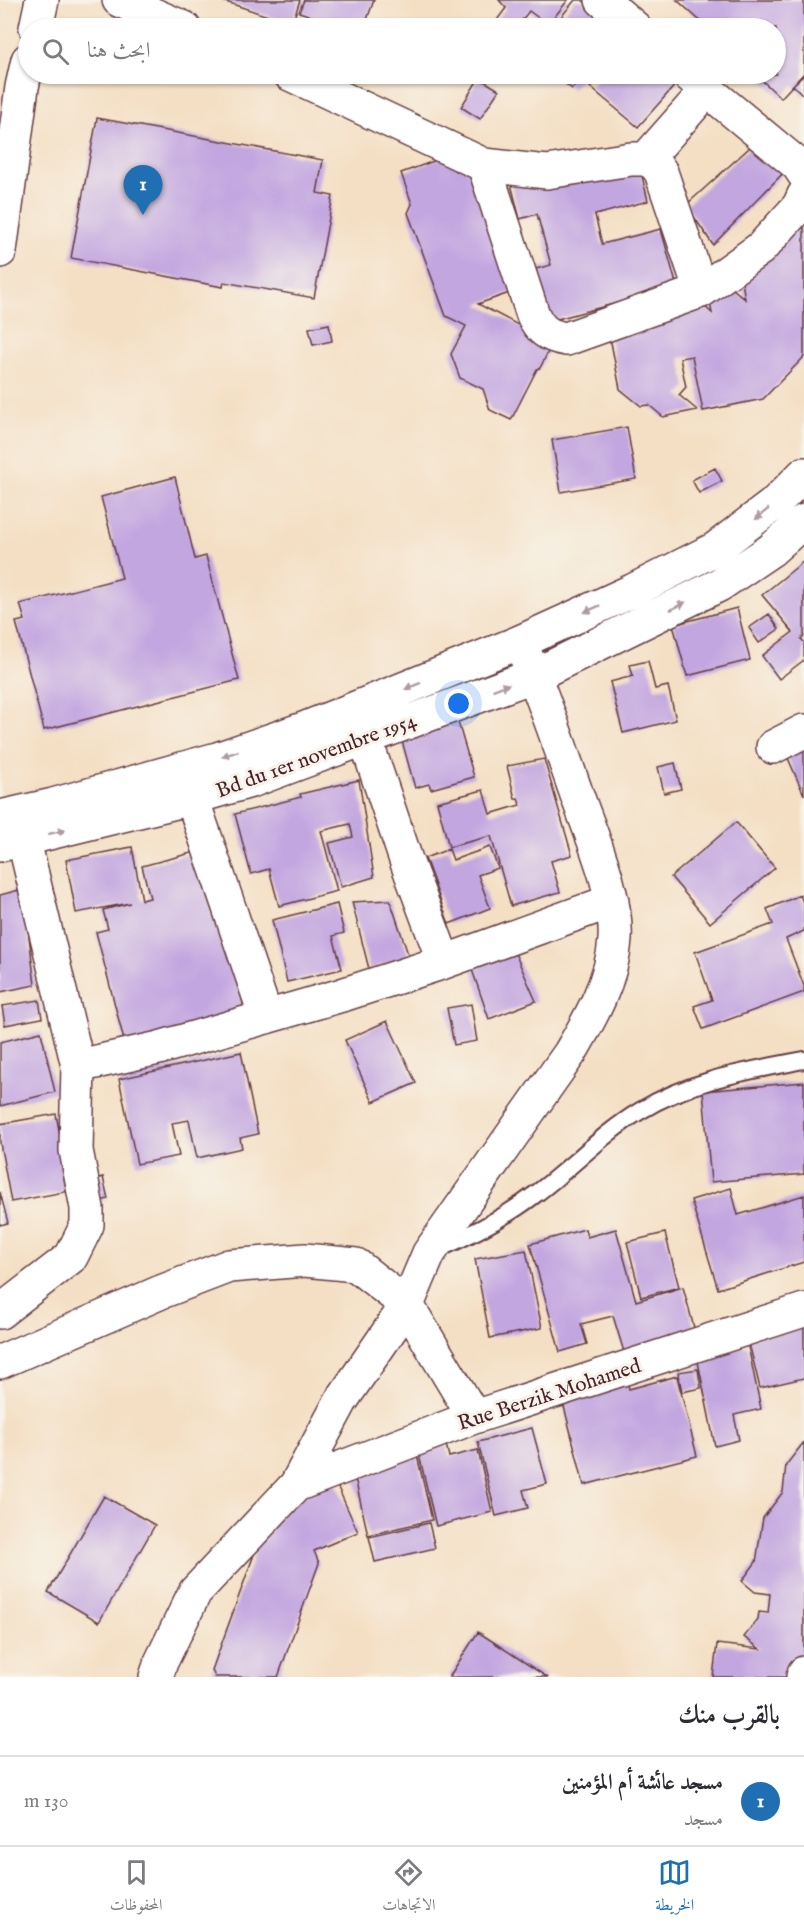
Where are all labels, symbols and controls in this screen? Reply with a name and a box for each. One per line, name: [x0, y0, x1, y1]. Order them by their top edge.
search box: [18, 18, 786, 84]
icon: search: [39, 35, 72, 68]
text: ابحث هنا: [87, 37, 150, 65]
pin: 1: [124, 166, 162, 215]
one-way arrow: [754, 508, 769, 520]
one-way arrow: [670, 601, 687, 610]
one-way arrow: [584, 605, 601, 614]
one-way arrow: [404, 682, 422, 691]
one-way arrow: [493, 682, 511, 692]
your location: [444, 689, 473, 718]
street label: Bd du 1er novembre 1954: [213, 707, 421, 805]
one-way arrow: [221, 750, 239, 760]
one-way arrow: [48, 827, 66, 837]
street label: Rue Berzik Mohamed: [454, 1353, 645, 1438]
text: بالقرب منك: [678, 1699, 780, 1732]
text: مسجد عائشة أم المؤمنين: [562, 1769, 723, 1797]
text: 130 m: [24, 1789, 69, 1814]
text: 1: [757, 1789, 764, 1814]
text: مسجد: [684, 1807, 723, 1832]
tab: المحفوظات: [110, 1856, 163, 1920]
tab: الاتجاهات: [382, 1856, 436, 1920]
tab: الخريطة: [655, 1856, 694, 1920]

